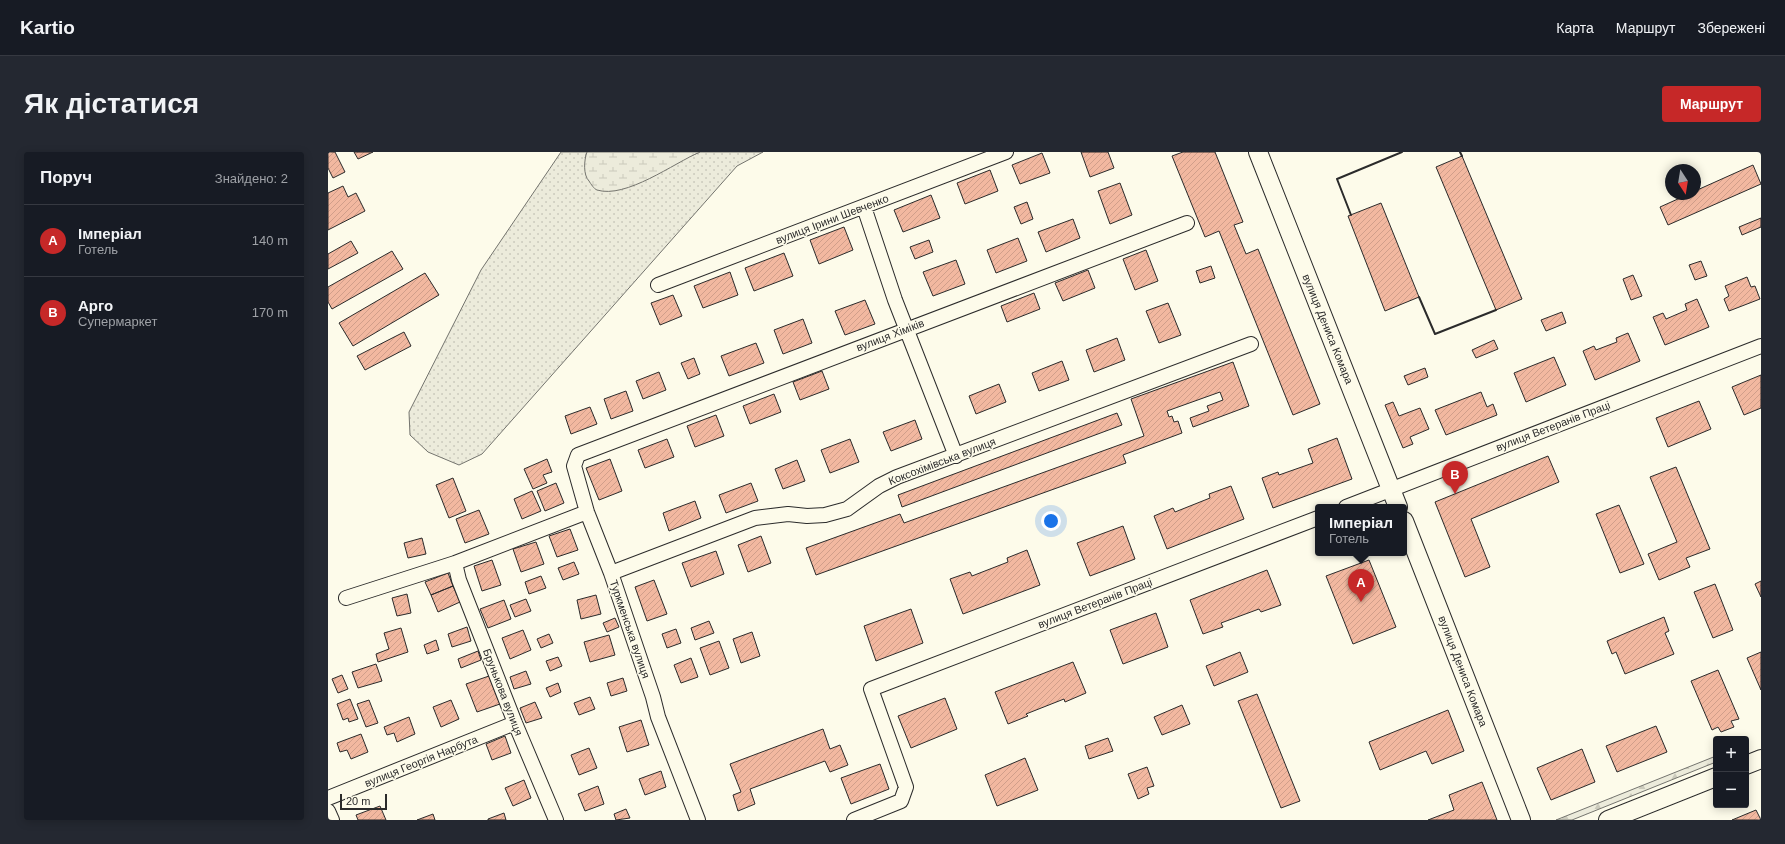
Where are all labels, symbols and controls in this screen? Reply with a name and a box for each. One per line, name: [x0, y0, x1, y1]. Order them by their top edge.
text: Kartio: [20, 17, 75, 38]
text: Карта: [1556, 20, 1594, 36]
text: Маршрут: [1616, 20, 1675, 36]
text: Збережені: [1697, 20, 1765, 36]
button: Маршрут: [1662, 86, 1761, 122]
text: Як дістатися: [24, 88, 199, 119]
north arrow: [1665, 164, 1701, 200]
text: Поруч: [40, 168, 92, 187]
text: Знайдено: 2: [215, 171, 288, 186]
street label: вулиця Ірини Шевченко: [774, 192, 890, 246]
text: Імперіал: [78, 225, 142, 242]
text: A: [48, 233, 58, 248]
text: 140 m: [252, 233, 288, 248]
text: Готель: [78, 242, 118, 257]
street label: вулиця Дениса Комара: [1300, 272, 1356, 387]
text: Арго: [78, 297, 113, 314]
text: B: [48, 305, 58, 320]
text: 170 m: [252, 305, 288, 320]
text: Супермаркет: [78, 314, 157, 329]
street label: вулиця Хіміків: [854, 317, 926, 353]
street label: вулиця Ветеранів Праці: [1494, 399, 1612, 453]
street label: Коксохімівська вулиця: [887, 435, 997, 487]
pin: B: [1442, 461, 1468, 494]
popup: [1315, 504, 1407, 556]
your location: [1041, 511, 1061, 531]
text: Імперіал: [1329, 514, 1393, 531]
text: Готель: [1329, 531, 1369, 546]
pin: A: [1348, 569, 1374, 602]
street label: вулиця Ветеранів Праці: [1036, 576, 1154, 630]
street label: Туркменська вулиця: [608, 578, 653, 680]
street label: вулиця Дениса Комара: [1436, 614, 1490, 729]
street label: Брунькова вулиця: [481, 647, 525, 737]
street label: вулиця Георгія Нарбута: [363, 733, 480, 789]
map controls: [1713, 736, 1749, 808]
button: +: [1713, 736, 1749, 772]
button: −: [1713, 772, 1749, 808]
scale bar: [340, 792, 387, 811]
text: 20 m: [346, 795, 370, 807]

